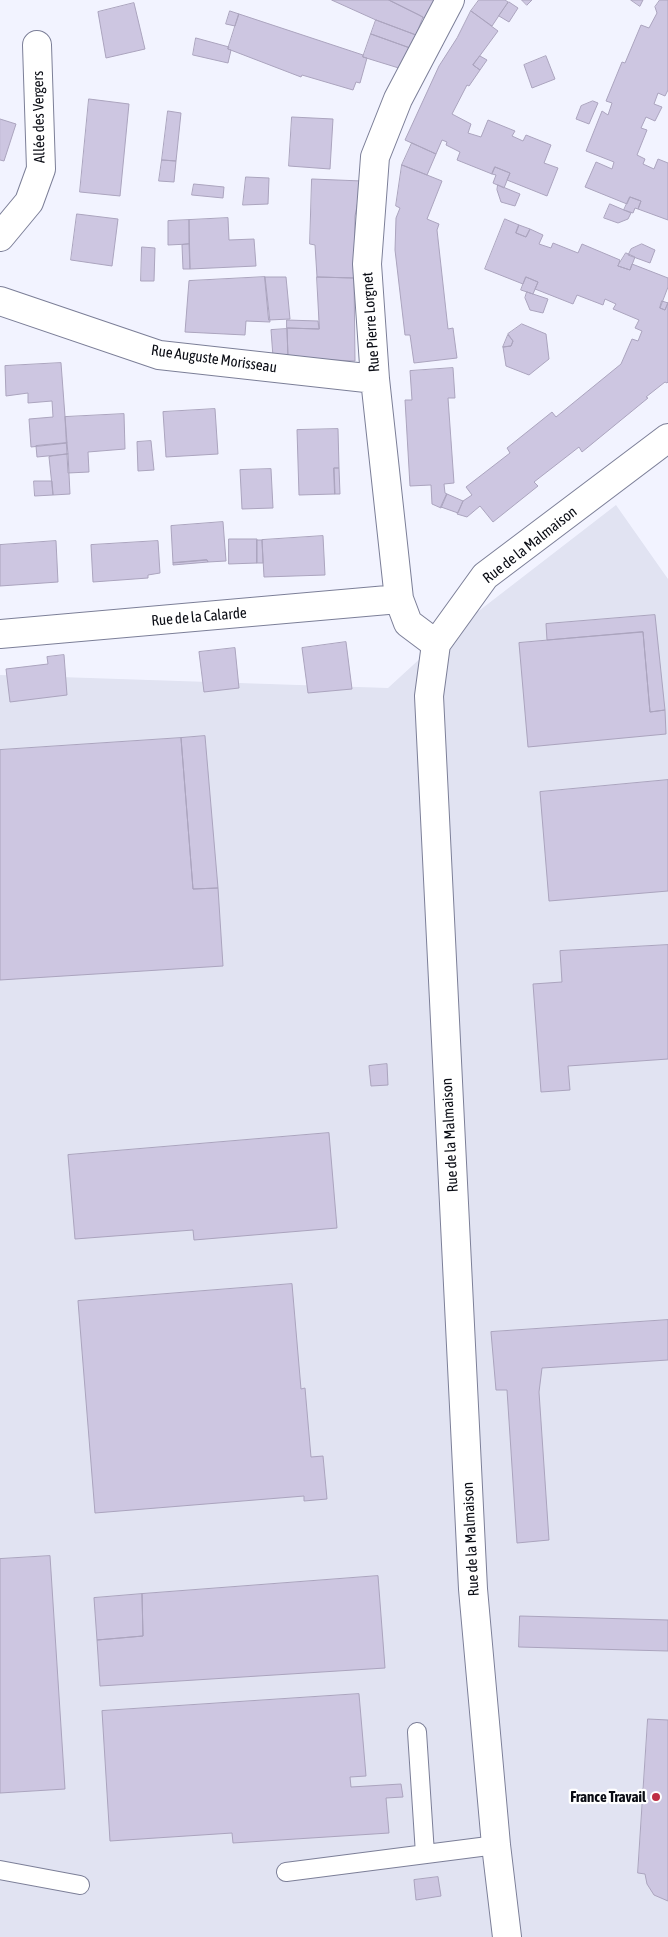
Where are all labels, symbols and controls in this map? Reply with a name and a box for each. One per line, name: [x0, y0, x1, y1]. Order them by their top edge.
street label: Allée des Vergers: [29, 71, 49, 163]
street label: Rue Pierre Lorgnet: [359, 271, 383, 373]
street label: Rue Auguste Morisseau: [150, 341, 278, 377]
street label: Rue de la Malmaison: [479, 503, 581, 587]
street label: Rue de la Calarde: [151, 604, 247, 630]
street label: Rue de la Malmaison: [438, 1077, 462, 1193]
street label: Rue de la Malmaison: [459, 1481, 483, 1597]
place label: France Travail: [570, 1788, 646, 1806]
marker: France Travail: [650, 1791, 662, 1803]

